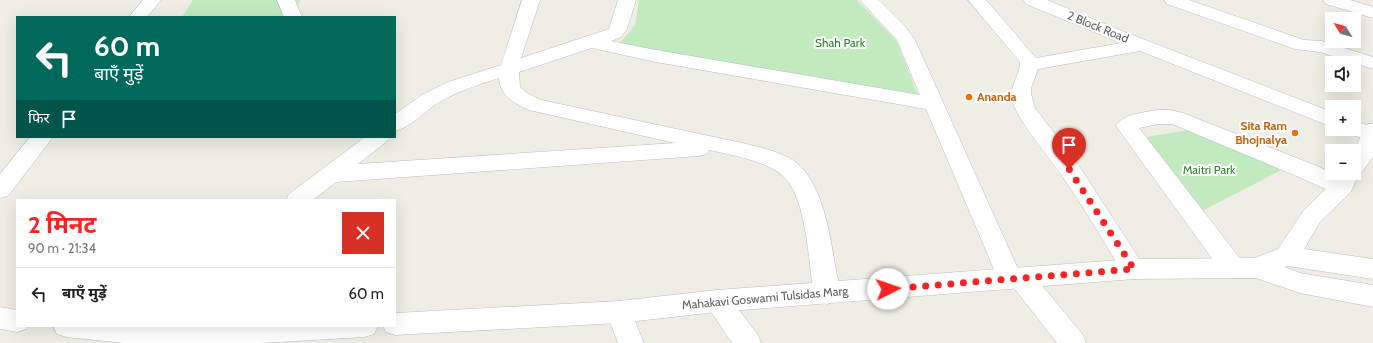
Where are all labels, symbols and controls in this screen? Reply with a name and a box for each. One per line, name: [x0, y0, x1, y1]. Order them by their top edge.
street label: 2 Block Road: [1065, 7, 1131, 46]
north arrow: [1325, 12, 1361, 48]
map controls: [1325, 12, 1361, 180]
text: 60 m: [94, 29, 160, 63]
icon: left: [28, 32, 80, 84]
park label: Shah Park: [815, 35, 866, 50]
button: sound: [1325, 56, 1361, 92]
text: बाएँ मुड़ें: [94, 63, 143, 85]
place label: Ananda: [977, 89, 1017, 104]
marker: Ananda: [964, 92, 974, 102]
button: +: [1325, 100, 1361, 136]
icon: arrive: [58, 108, 80, 130]
text: फिर: [28, 109, 50, 127]
place label: Sita Ram Bhojnalya: [1235, 118, 1287, 147]
pin: [1052, 128, 1086, 169]
marker: Sita Ram Bhojnalya: [1290, 128, 1300, 138]
icon: arrive: [1058, 134, 1080, 156]
button: −: [1325, 144, 1361, 180]
park label: Maitri Park: [1183, 162, 1236, 177]
text: 2 मिनट: [28, 210, 96, 239]
button: close: [342, 212, 384, 254]
text: 90 m · 21:34: [28, 240, 96, 256]
position arrow: [867, 268, 909, 310]
icon: left: [28, 283, 50, 305]
street label: Mahakavi Goswami Tulsidas Marg: [681, 283, 850, 312]
text: बाएँ मुड़ें: [62, 284, 107, 302]
text: 60 m: [348, 285, 384, 303]

